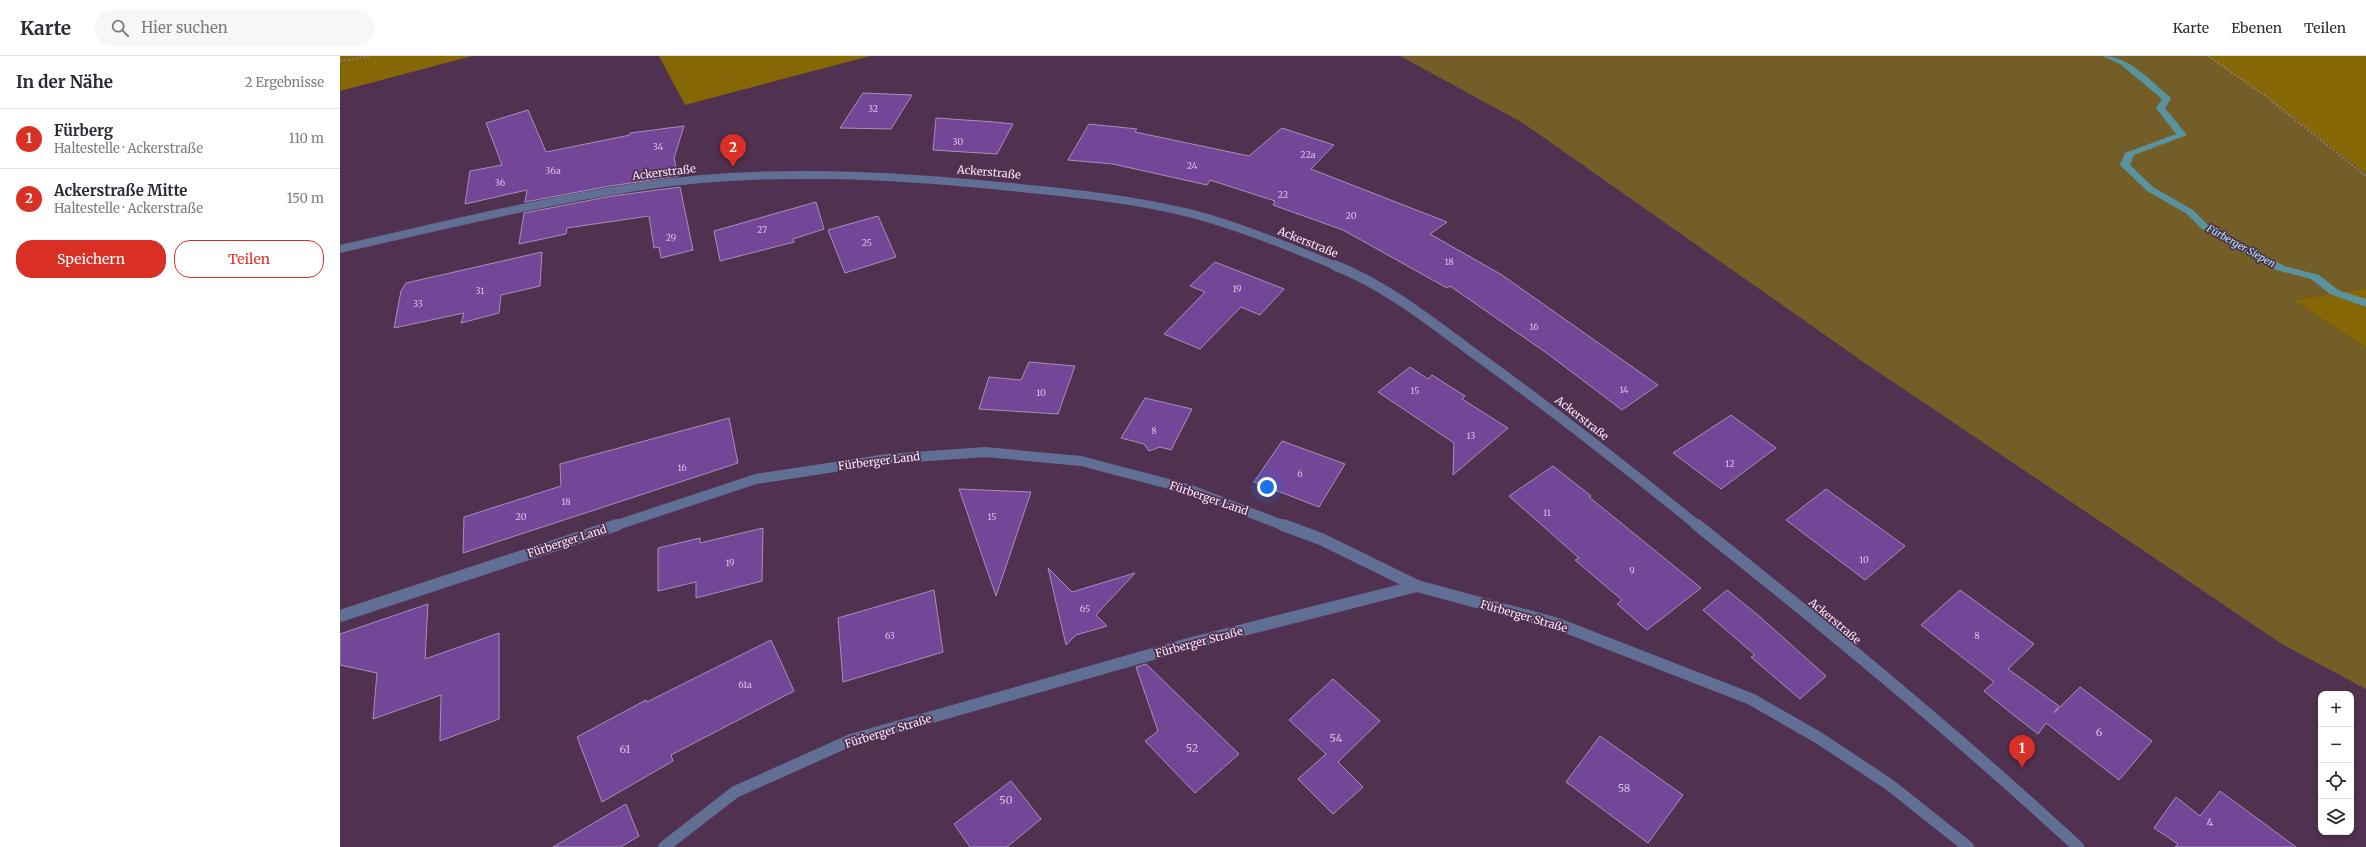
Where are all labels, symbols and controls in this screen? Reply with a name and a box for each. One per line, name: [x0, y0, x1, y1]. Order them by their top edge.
search box: [95, 10, 375, 46]
text: Karte: [20, 16, 71, 40]
icon: search: [109, 17, 131, 39]
text: Hier suchen: [141, 18, 228, 37]
text: Karte: [2173, 19, 2209, 37]
text: Ebenen: [2231, 19, 2282, 37]
text: Teilen: [2304, 19, 2346, 37]
text: In der Nähe: [16, 71, 113, 93]
text: 2 Ergebnisse: [245, 74, 324, 91]
house number: 32: [868, 103, 878, 114]
text: Fürberg: [54, 121, 113, 140]
text: 1: [26, 130, 32, 147]
text: 110 m: [289, 130, 324, 147]
pin: 2: [720, 134, 746, 167]
house number: 30: [953, 136, 964, 147]
text: Haltestelle · Ackerstraße: [54, 140, 203, 157]
house number: 34: [653, 141, 664, 152]
house number: 22a: [1300, 149, 1316, 160]
house number: 24: [1187, 160, 1198, 171]
street label: Ackerstraße: [630, 161, 697, 183]
street label: Ackerstraße: [956, 162, 1022, 182]
house number: 36a: [545, 165, 561, 176]
house number: 36: [495, 177, 506, 188]
text: Ackerstraße Mitte: [54, 181, 187, 200]
house number: 22: [1278, 189, 1288, 200]
text: 2: [25, 190, 33, 207]
text: 150 m: [287, 190, 324, 207]
text: Haltestelle · Ackerstraße: [54, 200, 203, 217]
house number: 20: [1346, 210, 1357, 221]
water label: Fürberger Siepen: [2204, 221, 2278, 270]
street label: Ackerstraße: [1275, 223, 1340, 261]
house number: 27: [757, 224, 767, 235]
house number: 29: [666, 232, 676, 243]
house number: 25: [862, 237, 872, 248]
button: Speichern: [16, 240, 166, 278]
button: Teilen: [174, 240, 324, 278]
house number: 18: [1444, 256, 1454, 267]
house number: 19: [1232, 283, 1242, 294]
house number: 31: [476, 285, 484, 296]
house number: 33: [413, 298, 423, 309]
house number: 16: [1529, 321, 1539, 332]
house number: 14: [1619, 384, 1629, 395]
house number: 15: [1410, 385, 1420, 396]
house number: 10: [1036, 387, 1046, 398]
street label: Ackerstraße: [1552, 392, 1612, 443]
house number: 8: [1151, 425, 1157, 436]
house number: 13: [1467, 430, 1475, 441]
street label: Fürberger Land: [837, 449, 921, 473]
house number: 12: [1725, 458, 1735, 469]
house number: 16: [677, 462, 687, 473]
house number: 6: [1297, 468, 1303, 479]
your location: [1257, 477, 1277, 497]
street label: Fürberger Land: [1168, 478, 1251, 518]
house number: 18: [561, 496, 571, 507]
house number: 11: [1543, 507, 1551, 518]
house number: 20: [516, 511, 527, 522]
house number: 15: [987, 511, 997, 522]
street label: Fürberger Land: [526, 522, 609, 560]
house number: 10: [1859, 554, 1869, 565]
house number: 19: [725, 557, 735, 568]
house number: 9: [1629, 565, 1635, 576]
street label: Ackerstraße: [1805, 594, 1864, 647]
street label: Fürberger Straße: [1479, 597, 1569, 635]
house number: 65: [1080, 603, 1090, 614]
street label: Fürberger Straße: [1154, 624, 1245, 660]
house number: 63: [885, 630, 895, 641]
house number: 8: [1974, 630, 1980, 641]
house number: 61a: [738, 679, 752, 690]
map controls: [2318, 691, 2354, 835]
button: +: [2318, 691, 2354, 727]
street label: Fürberger Straße: [843, 711, 933, 751]
house number: 6: [2096, 725, 2103, 739]
button: −: [2318, 727, 2354, 763]
house number: 54: [1330, 731, 1343, 745]
pin: 1: [2009, 735, 2035, 768]
house number: 52: [1186, 741, 1198, 755]
house number: 61: [620, 742, 630, 756]
button: locate: [2318, 763, 2354, 799]
house number: 58: [1618, 781, 1631, 795]
house number: 50: [999, 793, 1013, 807]
button: layers: [2318, 799, 2354, 835]
house number: 4: [2207, 815, 2214, 829]

